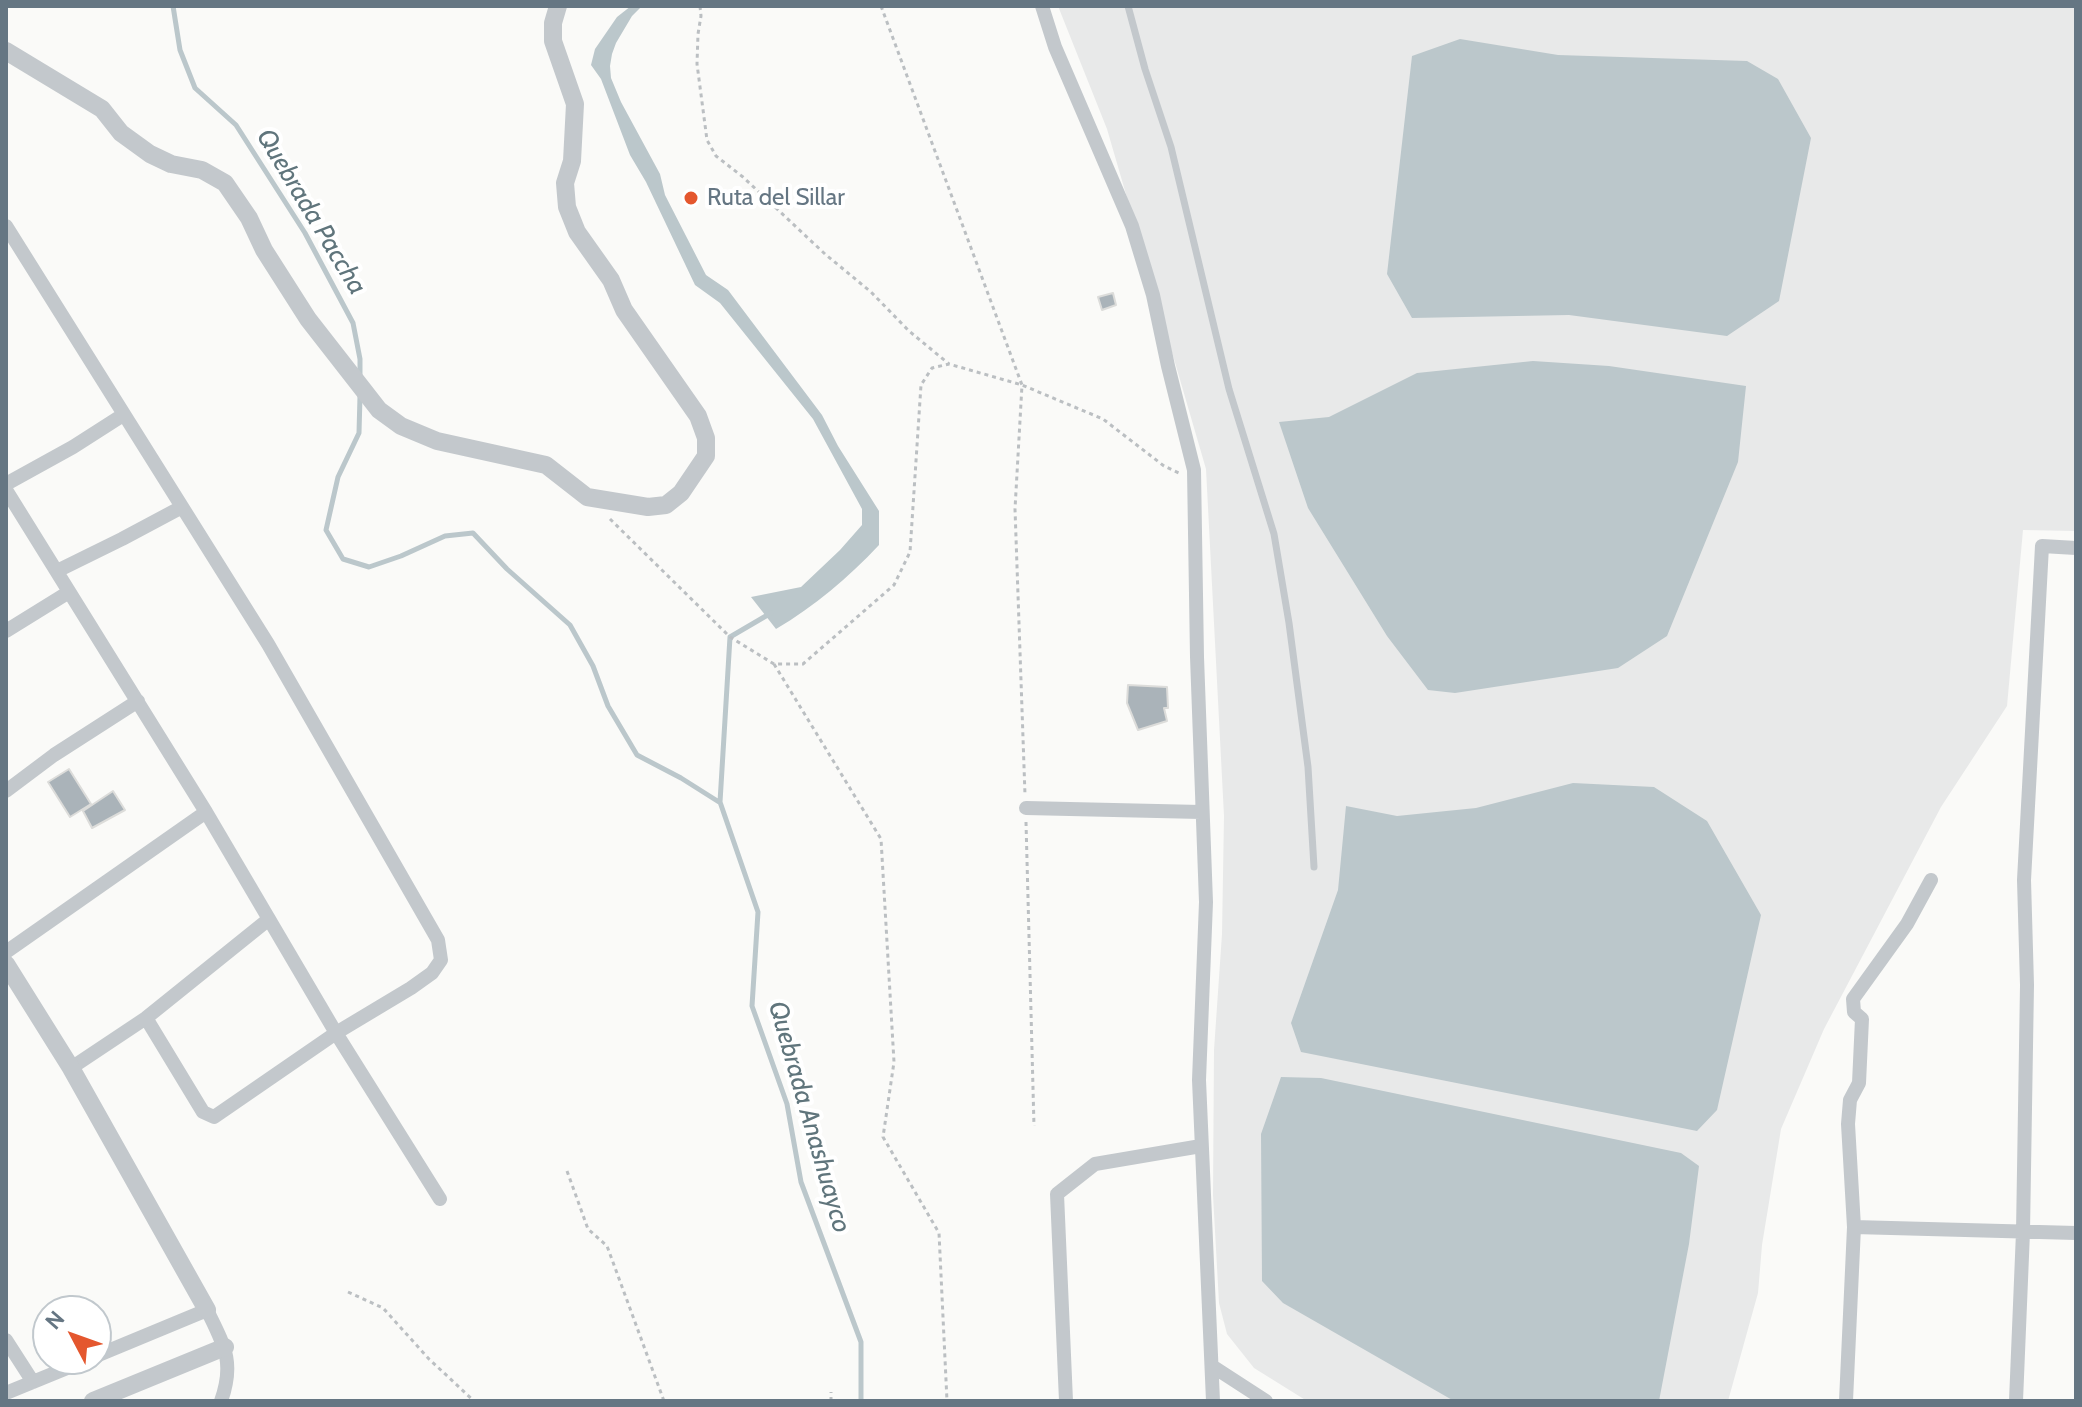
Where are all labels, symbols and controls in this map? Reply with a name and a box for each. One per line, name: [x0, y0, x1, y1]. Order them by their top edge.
water label: Quebrada Paccha: [249, 124, 373, 300]
place label: Ruta del Sillar: [707, 184, 845, 212]
marker: Ruta del Sillar: [682, 189, 700, 207]
water label: Quebrada Anashuayco: [761, 998, 857, 1236]
north arrow: [32, 1295, 112, 1375]
text: N: [40, 1306, 70, 1335]

